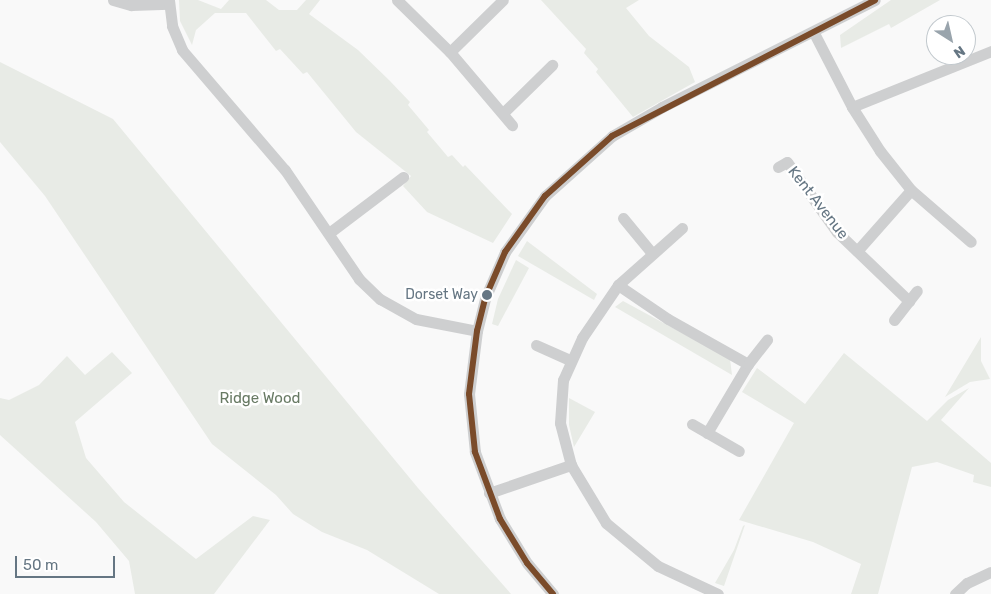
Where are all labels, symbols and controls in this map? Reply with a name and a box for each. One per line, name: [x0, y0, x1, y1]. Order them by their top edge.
north arrow: [926, 15, 976, 65]
text: N: [950, 42, 968, 62]
street label: Kent Avenue: [784, 163, 852, 243]
place label: Dorset Way: [405, 287, 478, 303]
marker: Dorset Way: [482, 290, 492, 300]
park label: Ridge Wood: [219, 390, 301, 408]
scale bar: [18, 546, 118, 578]
text: 50 m: [23, 556, 58, 574]

